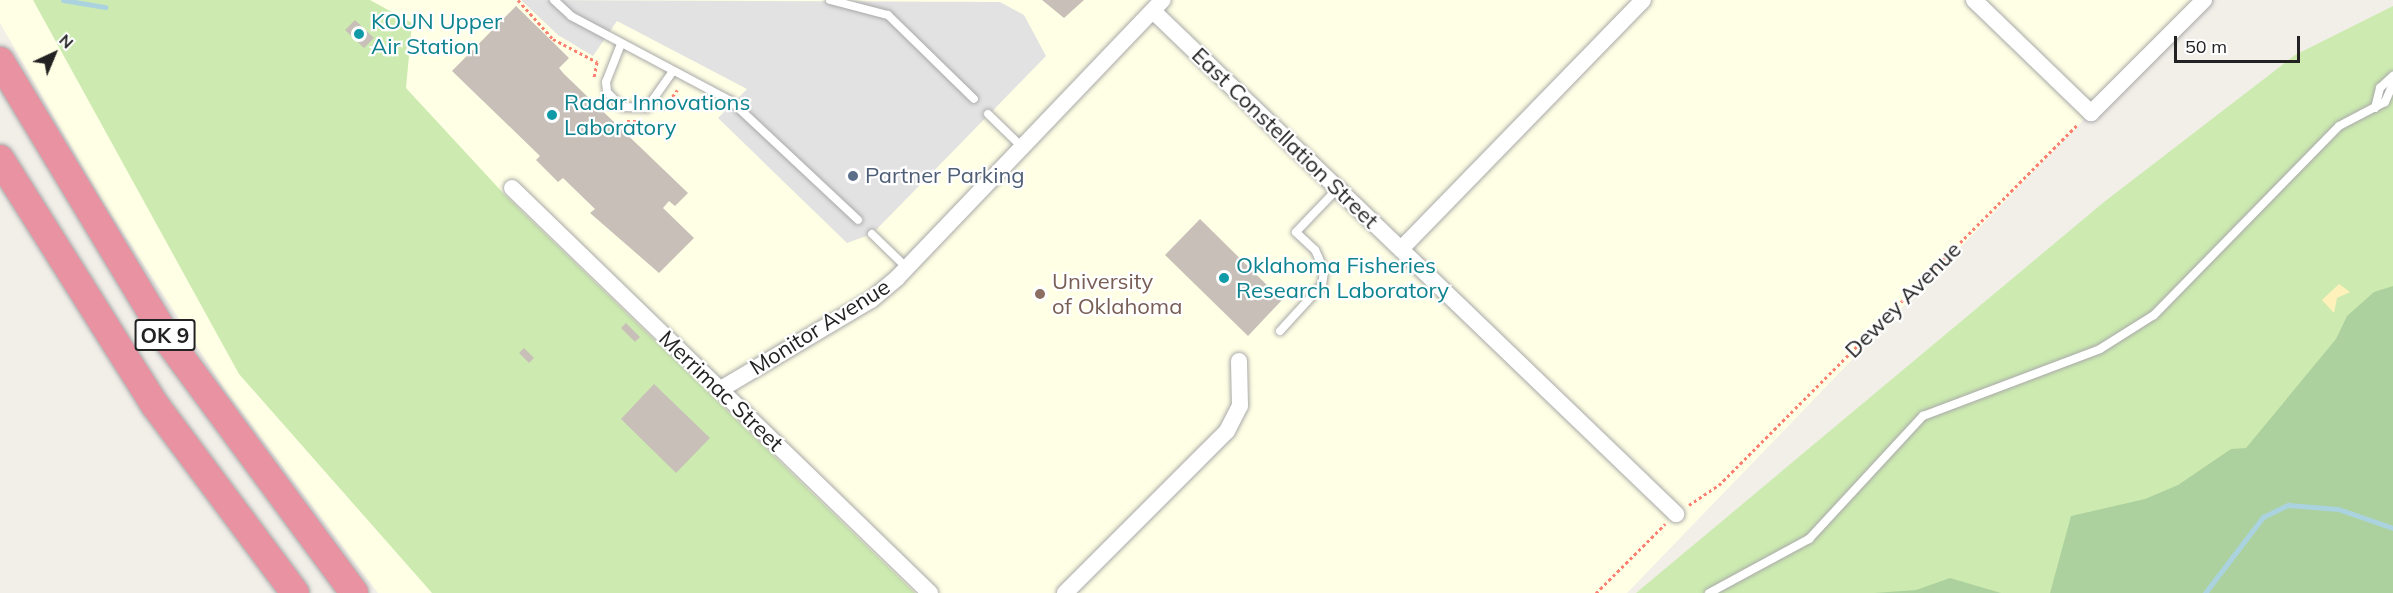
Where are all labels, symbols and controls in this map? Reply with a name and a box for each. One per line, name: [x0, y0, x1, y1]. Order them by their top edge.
place label: KOUN Upper Air Station: [371, 8, 502, 60]
north arrow: [24, 24, 84, 84]
scale bar: [2177, 24, 2303, 62]
marker: KOUN Upper Air Station: [352, 27, 366, 41]
text: N: [55, 30, 78, 52]
text: 50 m: [2185, 35, 2227, 58]
street label: East Constellation Street: [1186, 42, 1384, 234]
place label: Radar Innovations Laboratory: [564, 89, 750, 140]
marker: Radar Innovations Laboratory: [545, 108, 559, 122]
place label: Partner Parking: [865, 163, 1025, 189]
marker: Partner Parking: [846, 169, 860, 183]
street label: Dewey Avenue: [1840, 237, 1966, 363]
place label: Oklahoma Fisheries Research Laboratory: [1236, 252, 1449, 304]
place label: University of Oklahoma: [1052, 268, 1182, 320]
marker: Oklahoma Fisheries Research Laboratory: [1217, 271, 1231, 285]
street label: Monitor Avenue: [745, 273, 895, 381]
marker: University of Oklahoma: [1033, 287, 1047, 301]
road number: OK 9: [134, 317, 196, 353]
street label: Merrimac Street: [654, 325, 788, 457]

